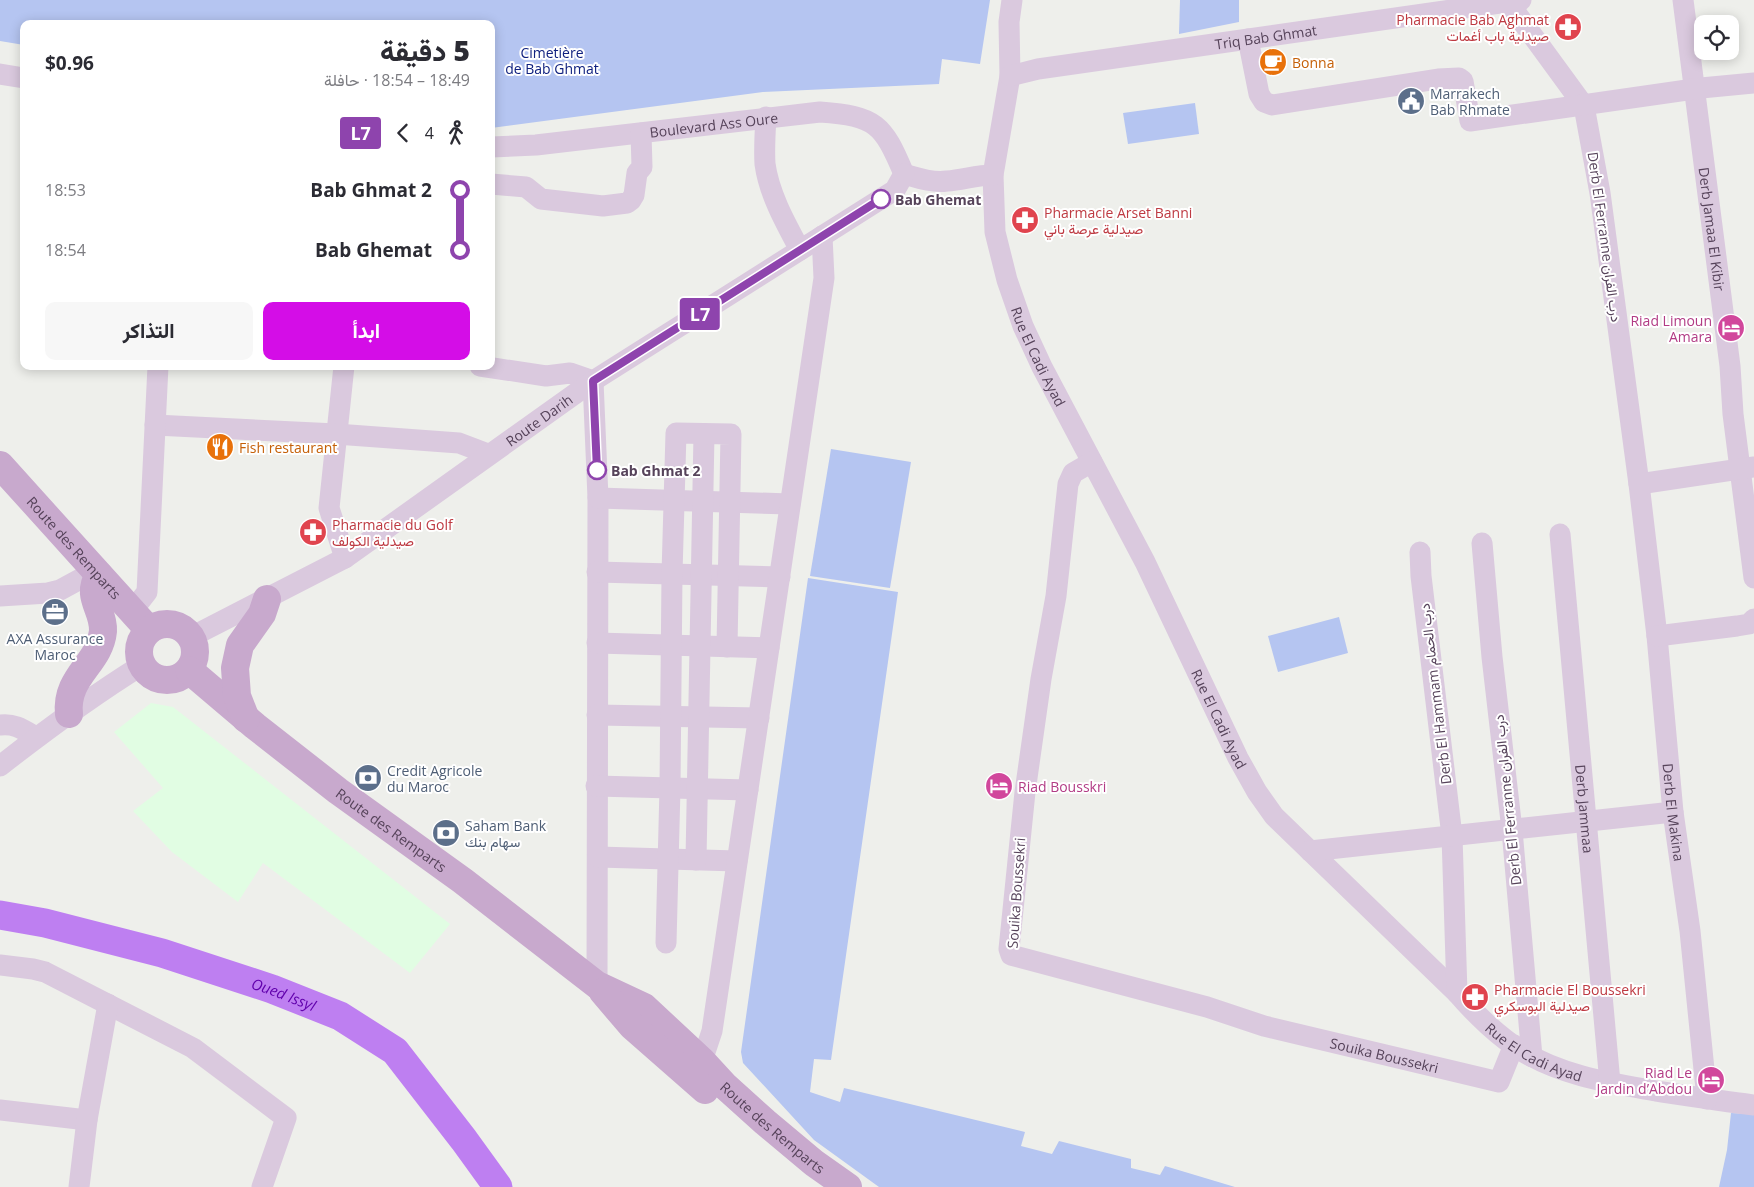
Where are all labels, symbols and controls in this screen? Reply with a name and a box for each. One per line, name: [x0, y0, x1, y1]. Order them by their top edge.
place label: Pharmacie Bab Aghmat صيدلية باب أغمات: [1396, 10, 1549, 45]
pharmacy icon: Pharmacie Bab Aghmat صيدلية باب أغمات: [1553, 12, 1583, 42]
map controls: [1694, 15, 1739, 60]
button: locate: [1694, 15, 1739, 60]
street label: Triq Bab Ghmat: [1214, 20, 1318, 53]
text: 5 دقيقة: [380, 31, 470, 69]
park label: Cimetière de Bab Ghmat: [505, 43, 599, 78]
cafe icon: Bonna: [1258, 47, 1288, 77]
text: $0.96: [45, 50, 94, 76]
place label: Bonna: [1292, 53, 1334, 72]
text: 18:49 – 18:54 · حافلة: [324, 69, 470, 91]
place label: Marrakech Bab Rhmate: [1430, 84, 1510, 119]
public building icon: Marrakech Bab Rhmate: [1396, 86, 1426, 116]
street label: Boulevard Ass Oure: [649, 107, 779, 141]
icon: back: [389, 119, 417, 147]
icon: walk: [442, 119, 470, 147]
text: L7: [350, 121, 371, 145]
text: 4: [425, 122, 434, 144]
street label: Derb El Ferranne درب الفران: [1584, 151, 1626, 324]
street label: Derb Jamaa El Kibir: [1695, 166, 1730, 292]
text: Bab Ghmat 2: [310, 177, 432, 203]
text: 18:53: [45, 179, 86, 201]
marker: Bab Ghemat: [871, 189, 891, 209]
place label: Bab Ghemat: [895, 190, 981, 209]
place label: Pharmacie Arset Banni صيدلية عرصة باني: [1044, 203, 1192, 241]
pharmacy icon: Pharmacie Arset Banni صيدلية عرصة باني: [1010, 205, 1040, 235]
text: Bab Ghemat: [315, 237, 432, 263]
text: 18:54: [45, 239, 86, 261]
line badge: L7: [678, 298, 722, 330]
button: التذاكر: [45, 302, 253, 360]
button: ابدأ: [263, 302, 470, 360]
text: L7: [690, 302, 710, 326]
street label: Rue El Cadi Ayad: [1007, 304, 1071, 410]
place label: Riad Limoun Amara: [1630, 311, 1712, 346]
hotel icon: Riad Limoun Amara: [1716, 313, 1746, 343]
street label: Route Darih: [501, 389, 576, 450]
restaurant icon: Fish restaurant: [205, 432, 235, 462]
place label: Fish restaurant: [239, 438, 337, 457]
marker: Bab Ghmat 2: [587, 460, 607, 480]
place label: Bab Ghmat 2: [611, 461, 701, 480]
street label: Route des Remparts: [23, 492, 126, 603]
place label: Pharmacie du Golf صيدلية الكولف: [332, 515, 454, 550]
pharmacy icon: Pharmacie du Golf صيدلية الكولف: [298, 517, 328, 547]
office icon: AXA Assurance Maroc: [40, 597, 70, 627]
street label: Derb El Hammam درب الحمام: [1414, 602, 1456, 786]
place label: AXA Assurance Maroc: [7, 629, 104, 664]
street label: Rue El Cadi Ayad: [1188, 666, 1251, 772]
street label: Derb El Ferranne درب الفران: [1489, 713, 1525, 886]
place label: Credit Agricole du Maroc: [387, 761, 483, 796]
street label: Derb El Makina: [1659, 762, 1689, 862]
bank icon: Credit Agricole du Maroc: [353, 763, 383, 793]
street label: Derb Jammaa: [1572, 764, 1599, 854]
hotel icon: Riad Bousskri: [984, 771, 1014, 801]
place label: Riad Bousskri: [1018, 777, 1106, 796]
street label: Route des Remparts: [332, 783, 451, 876]
place label: Saham Bank سهام بنك: [465, 816, 547, 851]
bank icon: Saham Bank سهام بنك: [431, 818, 461, 848]
street label: Souika Boussekri: [1003, 837, 1029, 949]
water label: Oued Issyl: [249, 973, 320, 1016]
place label: Pharmacie El Boussekri صيدلية البوسكري: [1494, 980, 1646, 1018]
pharmacy icon: Pharmacie El Boussekri صيدلية البوسكري: [1460, 982, 1490, 1012]
street label: Rue El Cadi Ayad: [1482, 1018, 1585, 1085]
street label: Souika Boussekri: [1328, 1033, 1441, 1077]
place label: Riad Le Jardin d’Abdou: [1594, 1063, 1692, 1098]
hotel icon: Riad Le Jardin d’Abdou: [1696, 1065, 1726, 1095]
street label: Route des Remparts: [717, 1077, 829, 1178]

